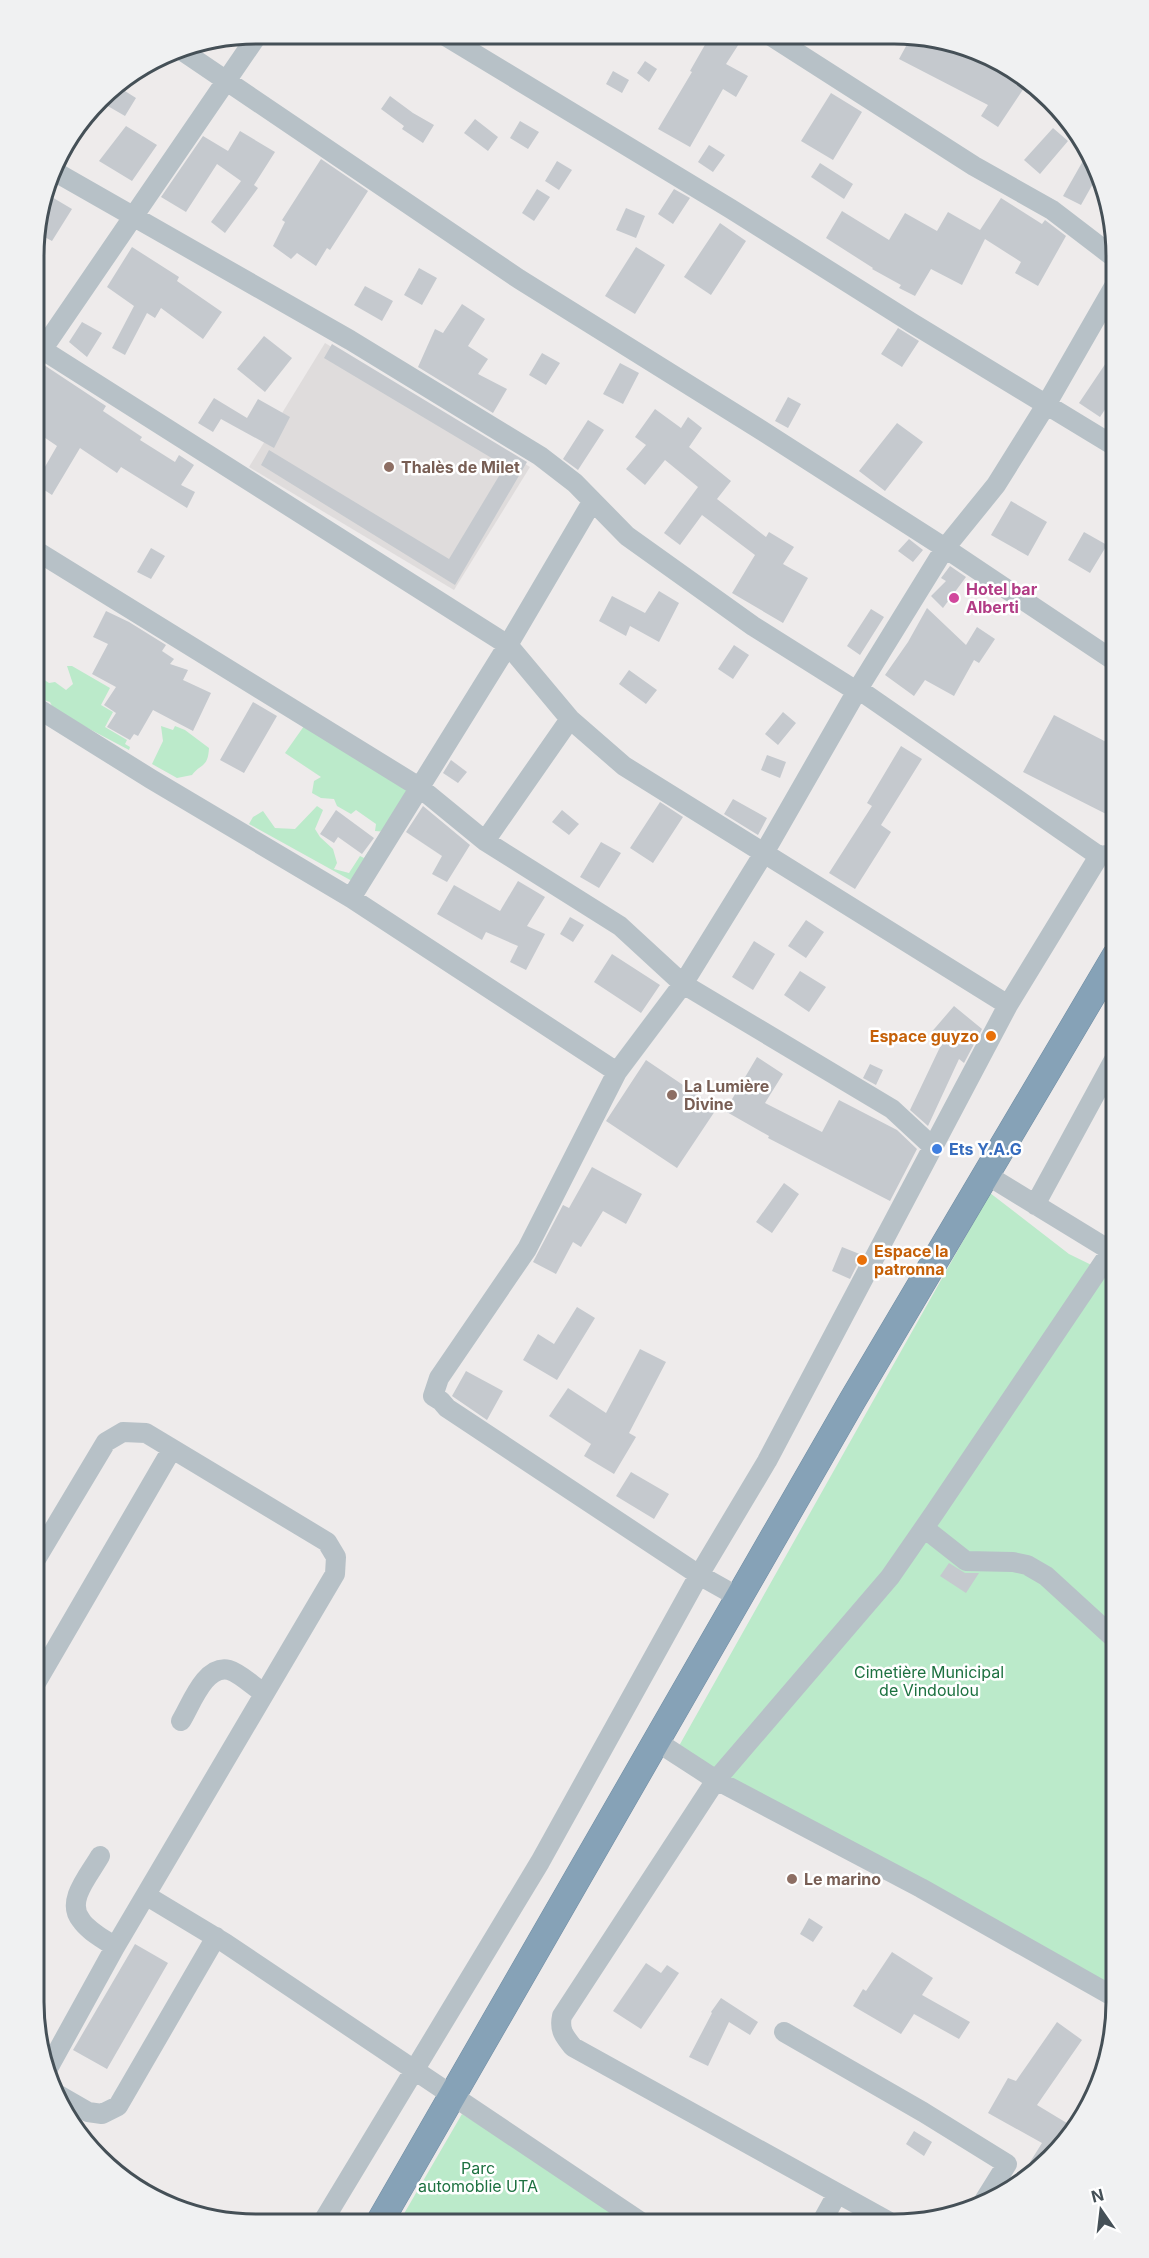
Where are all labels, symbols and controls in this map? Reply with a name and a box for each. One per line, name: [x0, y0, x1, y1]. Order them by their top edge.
place label: Thalès de Milet: [401, 457, 520, 477]
marker: Thalès de Milet: [382, 460, 396, 474]
place label: Hotel bar Alberti: [966, 579, 1038, 617]
marker: Hotel bar Alberti: [947, 591, 961, 605]
place label: Espace guyzo: [870, 1026, 979, 1046]
marker: Espace guyzo: [984, 1029, 998, 1043]
place label: La Lumière Divine: [684, 1076, 769, 1114]
marker: La Lumière Divine: [665, 1088, 679, 1102]
place label: Ets Y.A.G: [949, 1139, 1022, 1159]
marker: Ets Y.A.G: [930, 1142, 944, 1156]
place label: Espace la patronna: [874, 1241, 949, 1279]
marker: Espace la patronna: [855, 1253, 869, 1267]
park label: Cimetière Municipal de Vindoulou: [854, 1662, 1004, 1700]
place label: Le marino: [804, 1869, 881, 1889]
marker: Le marino: [785, 1872, 799, 1886]
park label: Parc automoblie UTA: [418, 2158, 538, 2196]
north arrow: [1071, 2180, 1131, 2240]
text: N: [1089, 2184, 1106, 2207]

